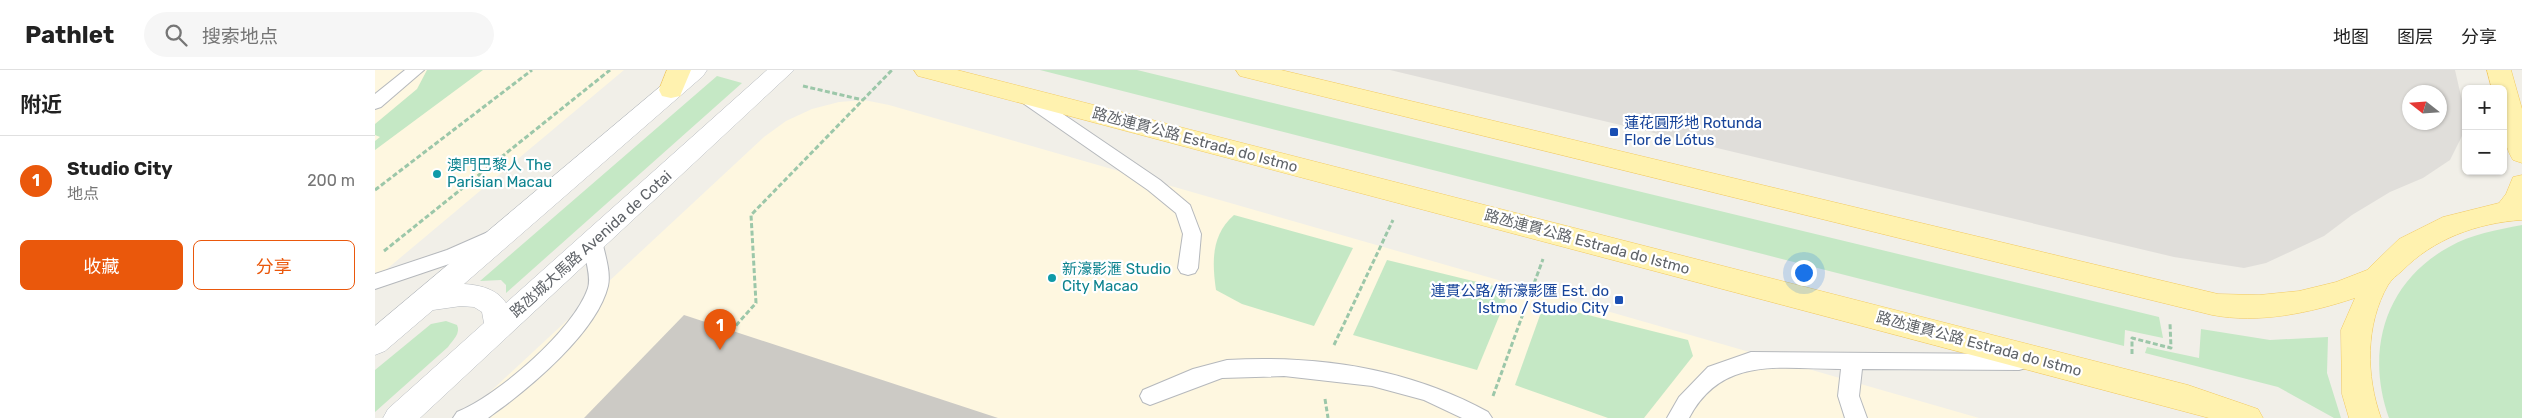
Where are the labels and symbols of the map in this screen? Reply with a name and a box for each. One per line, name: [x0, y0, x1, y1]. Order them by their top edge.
north arrow: [2402, 85, 2447, 130]
street label: 路氹連貫公路 Estrada do Istmo: [1090, 104, 1300, 176]
place label: 蓮花圓形地 Rotunda Flor de Lótus: [1624, 114, 1762, 149]
marker: 蓮花圓形地 Rotunda Flor de Lótus: [1608, 126, 1620, 138]
place label: 澳門巴黎人 The Parisian Macau: [447, 156, 552, 191]
street label: 路氹城大馬路 Avenida de Cotai: [507, 167, 675, 321]
marker: 澳門巴黎人 The Parisian Macau: [431, 168, 443, 180]
street label: 路氹連貫公路 Estrada do Istmo: [1482, 206, 1692, 278]
place label: 新濠影滙 Studio City Macao: [1062, 260, 1171, 295]
your location: [1791, 260, 1817, 286]
marker: 新濠影滙 Studio City Macao: [1046, 272, 1058, 284]
place label: 連貫公路/新濠影匯 Est. do Istmo / Studio City: [1431, 282, 1609, 317]
marker: 連貫公路/新濠影匯 Est. do Istmo / Studio City: [1613, 294, 1625, 306]
street label: 路氹連貫公路 Estrada do Istmo: [1874, 308, 2084, 380]
pin: 1: [704, 309, 736, 350]

